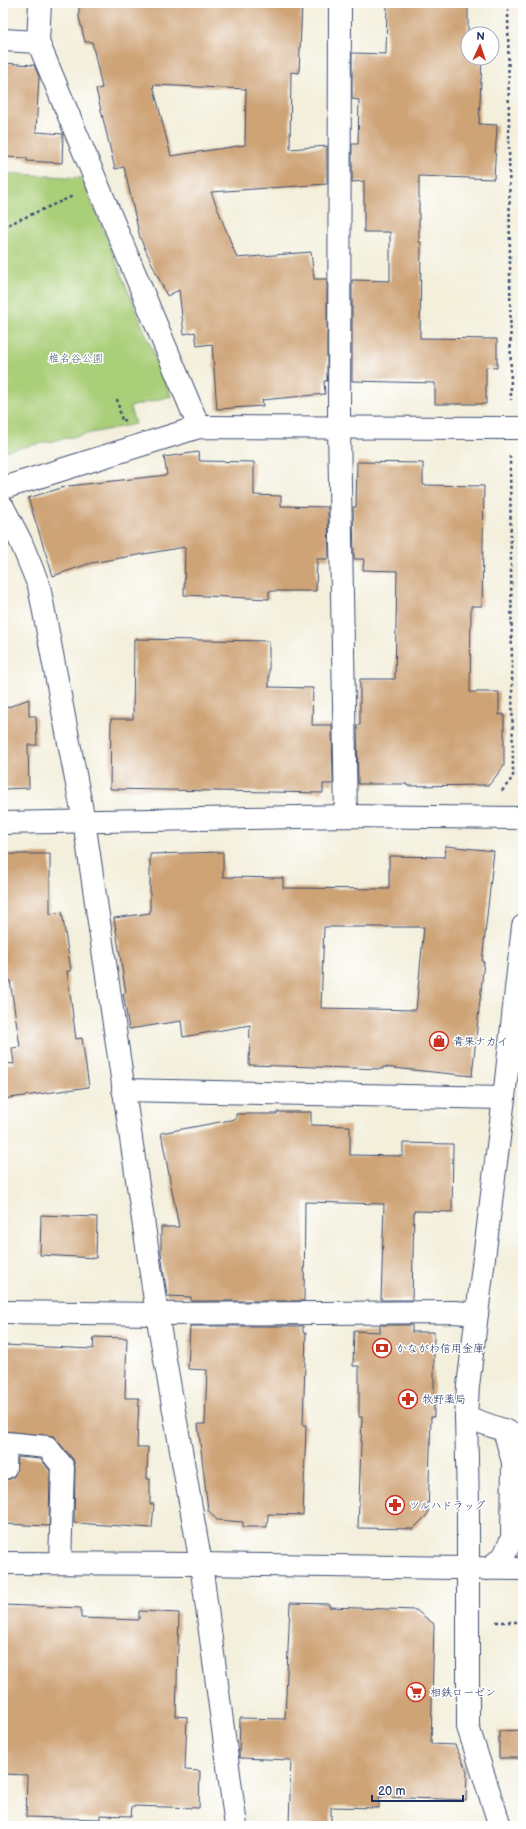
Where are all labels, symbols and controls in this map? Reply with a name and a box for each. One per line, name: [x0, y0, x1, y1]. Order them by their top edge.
north arrow: [460, 26, 500, 66]
text: N: [476, 30, 485, 43]
park label: 椎名谷公園: [49, 352, 104, 365]
shop icon: 青果ナカイ: [428, 1030, 450, 1052]
place label: 青果ナカイ: [453, 1035, 508, 1048]
bank icon: かながわ信用金庫: [371, 1337, 393, 1359]
place label: かながわ信用金庫: [396, 1342, 484, 1355]
pharmacy icon: 牧野薬局: [397, 1388, 419, 1410]
place label: 牧野薬局: [422, 1393, 466, 1406]
pharmacy icon: ツルハドラッグ: [384, 1494, 406, 1516]
place label: ツルハドラッグ: [409, 1499, 486, 1512]
supermarket icon: 相鉄ローゼン: [405, 1681, 427, 1703]
place label: 相鉄ローゼン: [430, 1686, 496, 1699]
scale bar: [372, 1777, 463, 1803]
text: 20 m: [378, 1784, 405, 1799]

